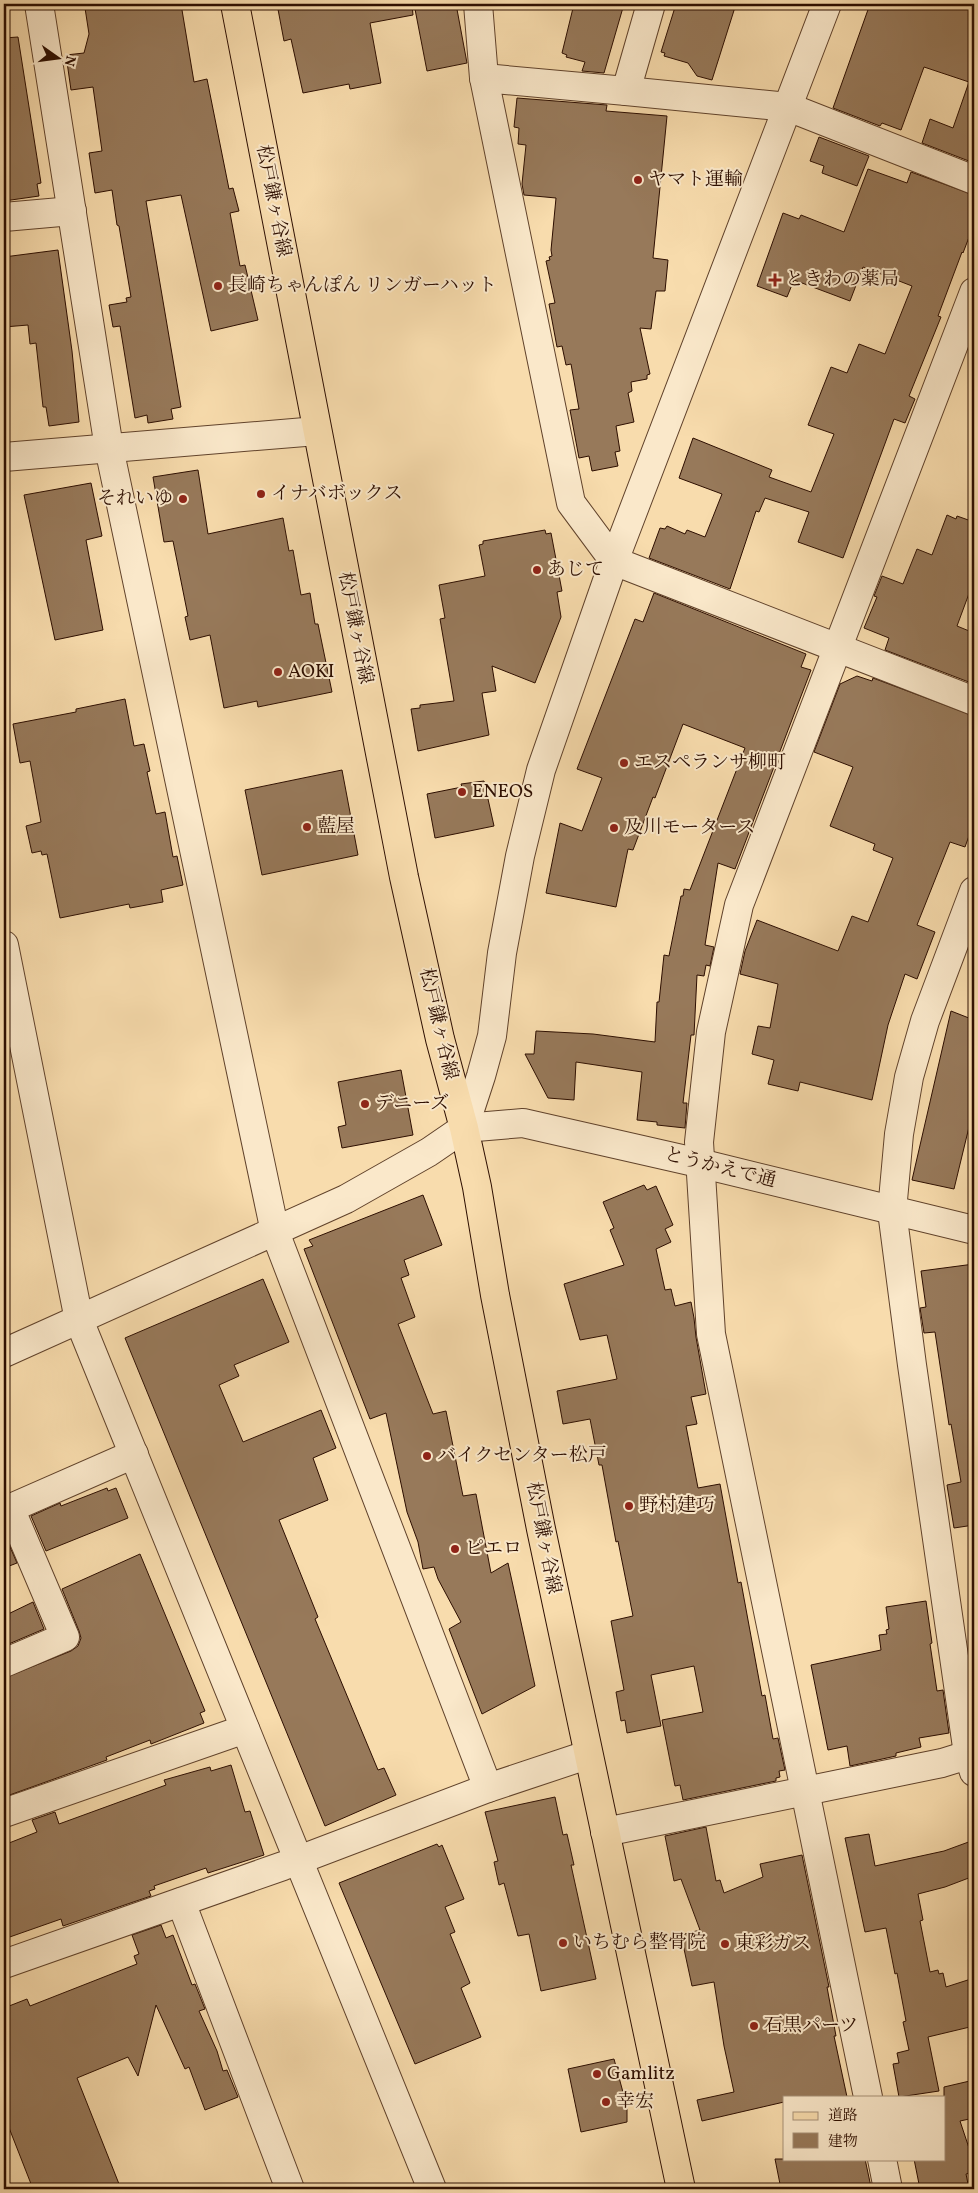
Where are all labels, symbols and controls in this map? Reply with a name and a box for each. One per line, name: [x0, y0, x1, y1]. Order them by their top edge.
north arrow: [32, 32, 82, 82]
text: N: [59, 54, 80, 68]
street label: 松戸鎌ヶ谷線: [249, 143, 297, 259]
place label: ヤマト運輸: [648, 167, 743, 193]
marker: ヤマト運輸: [632, 174, 644, 186]
place label: ときわの薬局: [785, 267, 899, 293]
place label: 長崎ちゃんぽん リンガーハット: [228, 273, 497, 299]
marker: ときわの薬局: [769, 274, 781, 286]
marker: 長崎ちゃんぽん リンガーハット: [212, 280, 224, 292]
place label: イナバボックス: [271, 481, 403, 507]
place label: それいゆ: [97, 486, 173, 512]
marker: イナバボックス: [255, 488, 267, 500]
marker: それいゆ: [177, 493, 189, 505]
place label: あじて: [547, 557, 604, 583]
marker: あじて: [531, 564, 543, 576]
street label: 松戸鎌ヶ谷線: [331, 570, 379, 686]
place label: AOKI: [288, 659, 335, 685]
marker: AOKI: [272, 666, 284, 678]
place label: エスペランサ柳町: [634, 750, 786, 776]
marker: エスペランサ柳町: [618, 757, 630, 769]
place label: ENEOS: [472, 779, 533, 805]
marker: ENEOS: [456, 786, 468, 798]
place label: 藍屋: [317, 814, 355, 840]
place label: 及川モータース: [624, 815, 755, 841]
marker: 藍屋: [301, 821, 313, 833]
marker: 及川モータース: [608, 822, 620, 834]
street label: 松戸鎌ヶ谷線: [413, 966, 463, 1082]
place label: デニーズ: [375, 1091, 449, 1117]
marker: デニーズ: [359, 1098, 371, 1110]
street label: とうかえで通: [662, 1142, 778, 1194]
place label: バイクセンター松戸: [437, 1443, 607, 1469]
marker: バイクセンター松戸: [421, 1450, 433, 1462]
street label: 松戸鎌ヶ谷線: [519, 1480, 567, 1596]
place label: 野村建巧: [639, 1493, 715, 1519]
marker: 野村建巧: [623, 1500, 635, 1512]
place label: ピエロ: [465, 1536, 522, 1562]
marker: ピエロ: [449, 1543, 461, 1555]
place label: いちむら整骨院: [573, 1930, 706, 1956]
place label: 東彩ガス: [735, 1931, 811, 1957]
marker: いちむら整骨院: [557, 1937, 569, 1949]
marker: 東彩ガス: [719, 1938, 731, 1950]
place label: 石黒パーツ: [764, 2013, 858, 2039]
marker: 石黒パーツ: [748, 2020, 760, 2032]
place label: Gamlitz: [607, 2061, 675, 2087]
marker: Gamlitz: [591, 2068, 603, 2080]
place label: 幸宏: [616, 2089, 654, 2115]
marker: 幸宏: [600, 2096, 612, 2108]
legend: [783, 2096, 946, 2160]
text: 道路: [828, 2106, 858, 2127]
text: 建物: [828, 2132, 858, 2153]

